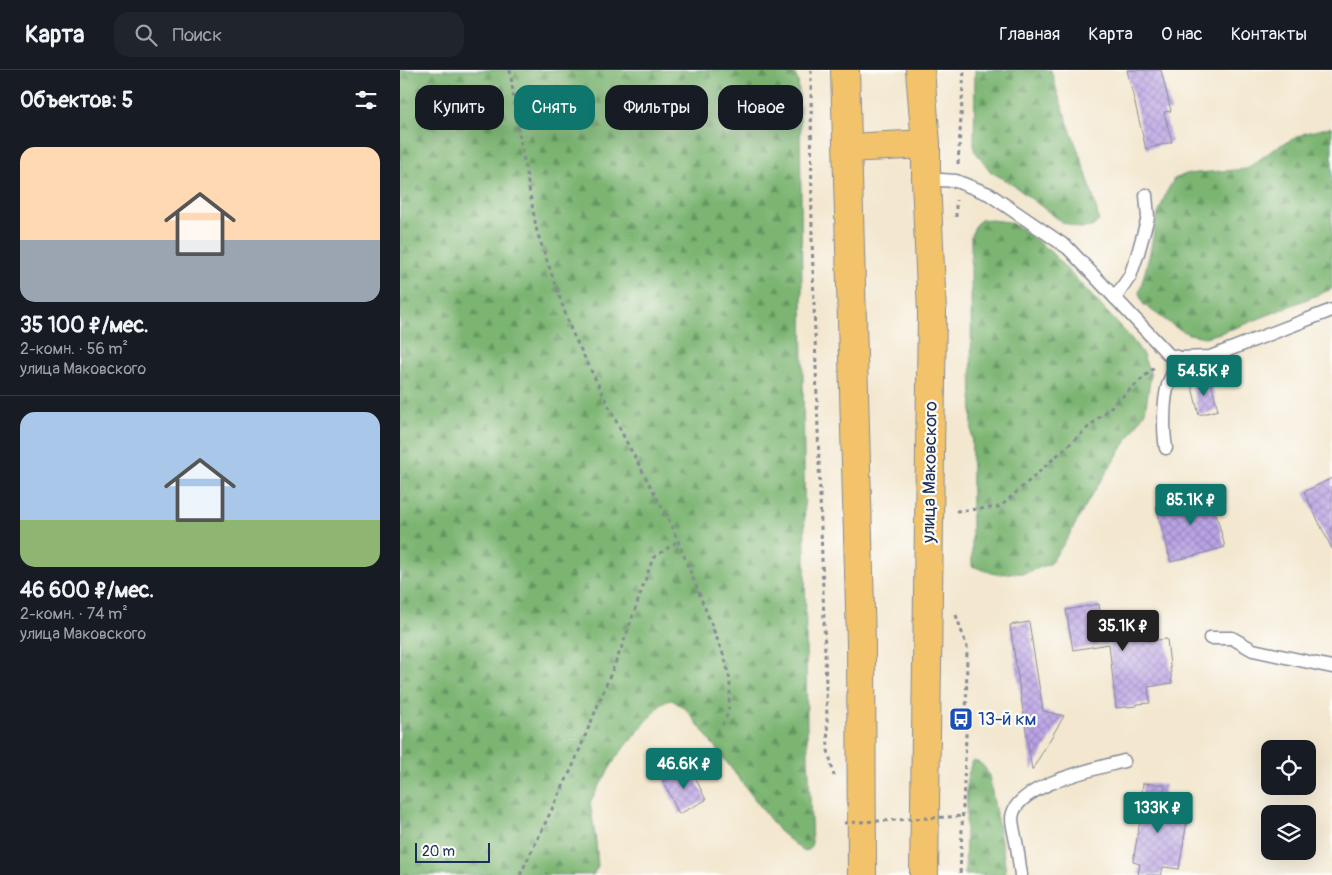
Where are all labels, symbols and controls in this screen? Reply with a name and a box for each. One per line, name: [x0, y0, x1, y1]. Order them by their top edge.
search box: [114, 12, 464, 57]
text: Карта: [25, 20, 84, 49]
icon: search: [132, 21, 160, 49]
text: Поиск: [172, 23, 222, 47]
text: Главная: [999, 23, 1060, 46]
text: Карта: [1088, 23, 1133, 46]
text: О нас: [1161, 23, 1203, 46]
text: Контакты: [1231, 23, 1307, 46]
chip: Купить: [415, 85, 504, 130]
chip: Снять: [514, 85, 595, 130]
chip: Фильтры: [605, 85, 708, 130]
chip: Новое: [718, 85, 803, 130]
icon: filters: [352, 86, 380, 114]
text: Объектов: 5: [20, 87, 133, 114]
icon: home: [155, 179, 245, 269]
text: 35 100 ₽/мес.: [20, 312, 149, 339]
text: 2-комн. · 56 m²: [20, 339, 128, 359]
pin: 54.5K ₽: [1158, 354, 1250, 397]
text: улица Маковского: [20, 359, 146, 379]
text: 54.5K ₽: [1178, 361, 1230, 381]
street label: улица Маковского: [917, 401, 943, 544]
icon: home: [155, 445, 245, 535]
pin: 85.1K ₽: [1145, 484, 1237, 526]
text: 85.1K ₽: [1166, 490, 1216, 510]
text: 46 600 ₽/мес.: [20, 577, 154, 604]
text: 2-комн. · 74 m²: [20, 604, 128, 624]
pin: 35.1K ₽: [1077, 610, 1169, 652]
text: 35.1K ₽: [1098, 616, 1148, 636]
text: улица Маковского: [20, 624, 146, 644]
bus stop icon: 13-й км: [948, 706, 974, 732]
place label: 13-й км: [978, 708, 1036, 731]
map controls: [1261, 740, 1316, 860]
button: locate: [1261, 740, 1316, 795]
pin: 46.6K ₽: [638, 748, 730, 790]
text: 46.6K ₽: [657, 754, 711, 774]
pin: 133K ₽: [1117, 792, 1199, 834]
text: 133K ₽: [1135, 798, 1181, 818]
button: layers: [1261, 805, 1316, 860]
scale bar: [415, 840, 490, 863]
text: 20 m: [422, 843, 455, 860]

